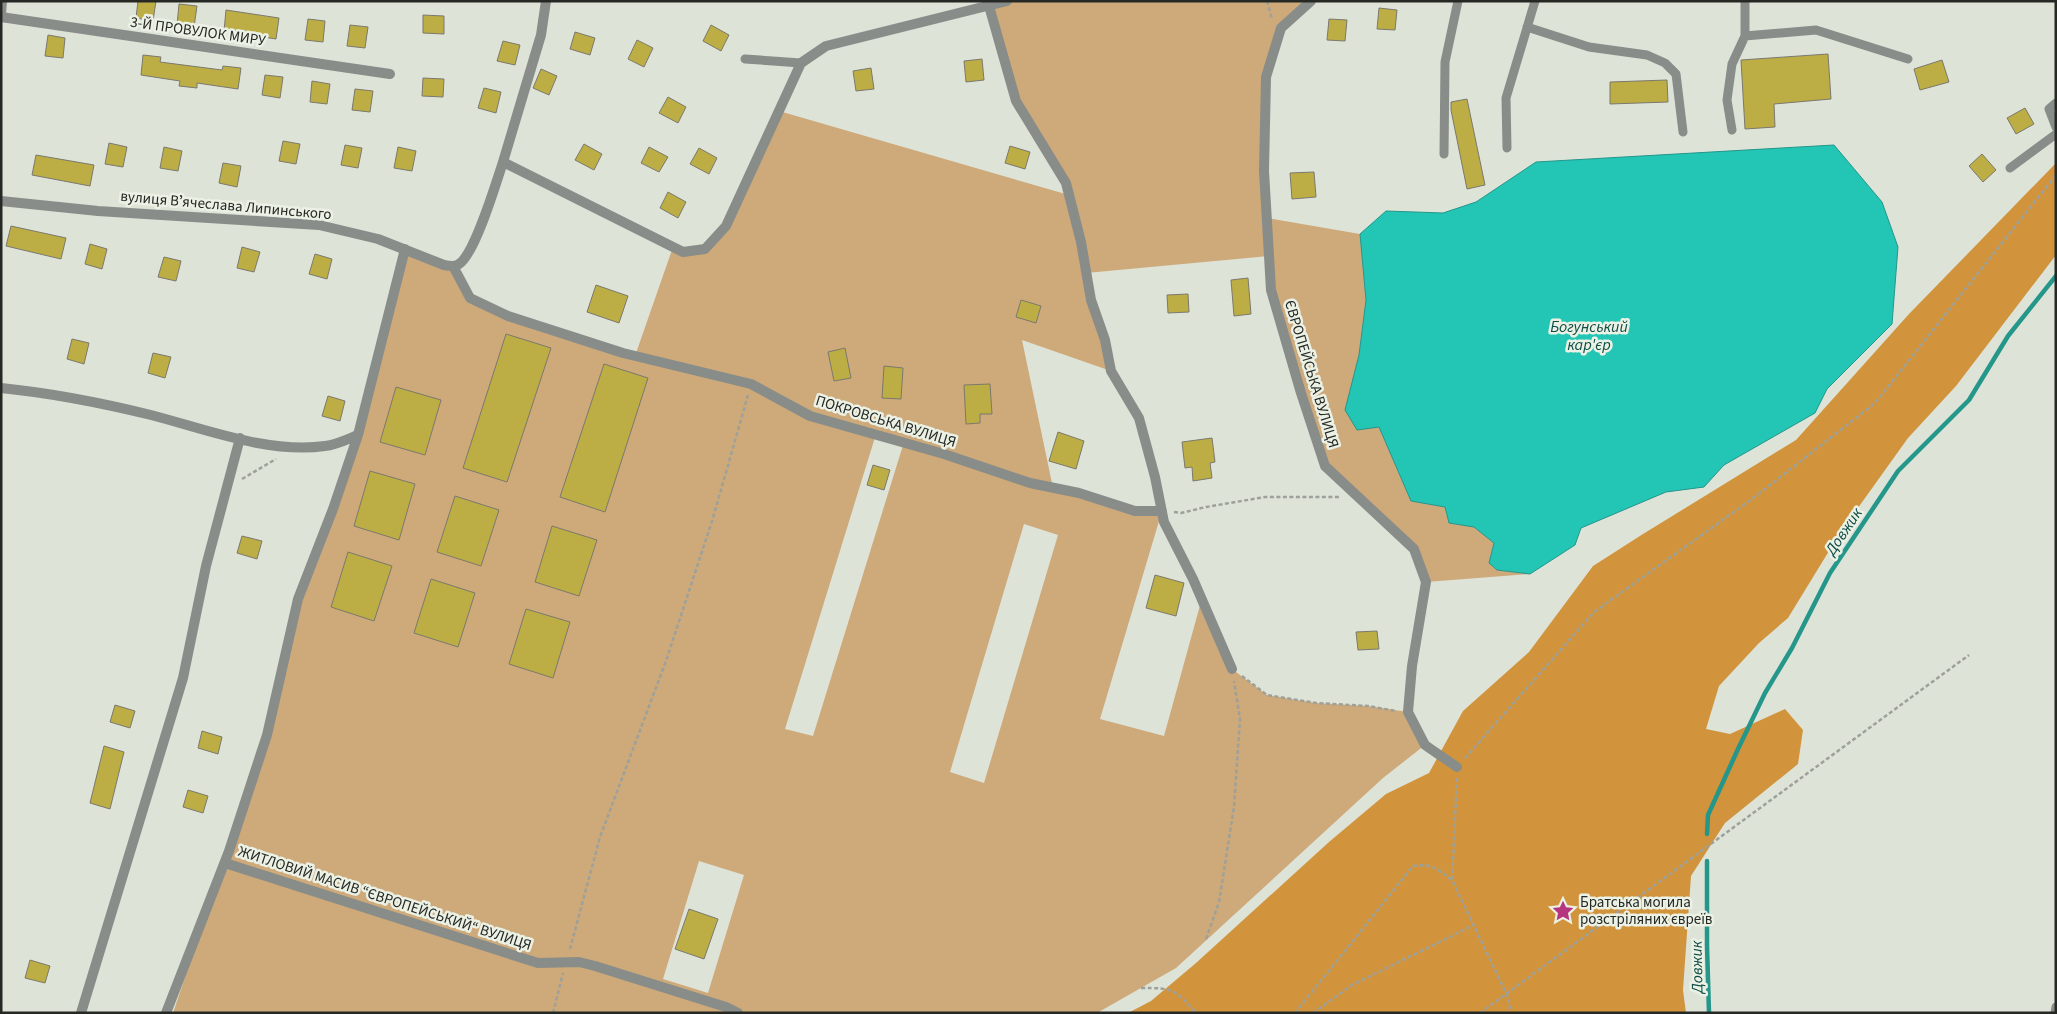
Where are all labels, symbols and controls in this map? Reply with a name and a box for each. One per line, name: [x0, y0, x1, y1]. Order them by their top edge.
street label: 3-Й ПРОВУЛОК МИРУ: [129, 12, 267, 51]
street label: вулиця Вʼячеслава Липинського: [119, 186, 332, 225]
street label: ЄВРОПЕЙСЬКА ВУЛИЦЯ: [1279, 298, 1344, 451]
water label: Богунський кар'єр: [1550, 316, 1628, 356]
street label: ПОКРОВСЬКА ВУЛИЦЯ: [813, 390, 959, 453]
water label: Довжик: [1819, 503, 1868, 560]
street label: ЖИТЛОВИЙ МАСИВ “ЄВРОПЕЙСЬКИЙ“ ВУЛИЦЯ: [235, 841, 534, 956]
place label: Братська могила розстріляних євреїв: [1580, 892, 1713, 930]
place icon: Братська могила розстріляних євреїв: [1550, 898, 1576, 924]
water label: Довжик: [1686, 940, 1708, 995]

